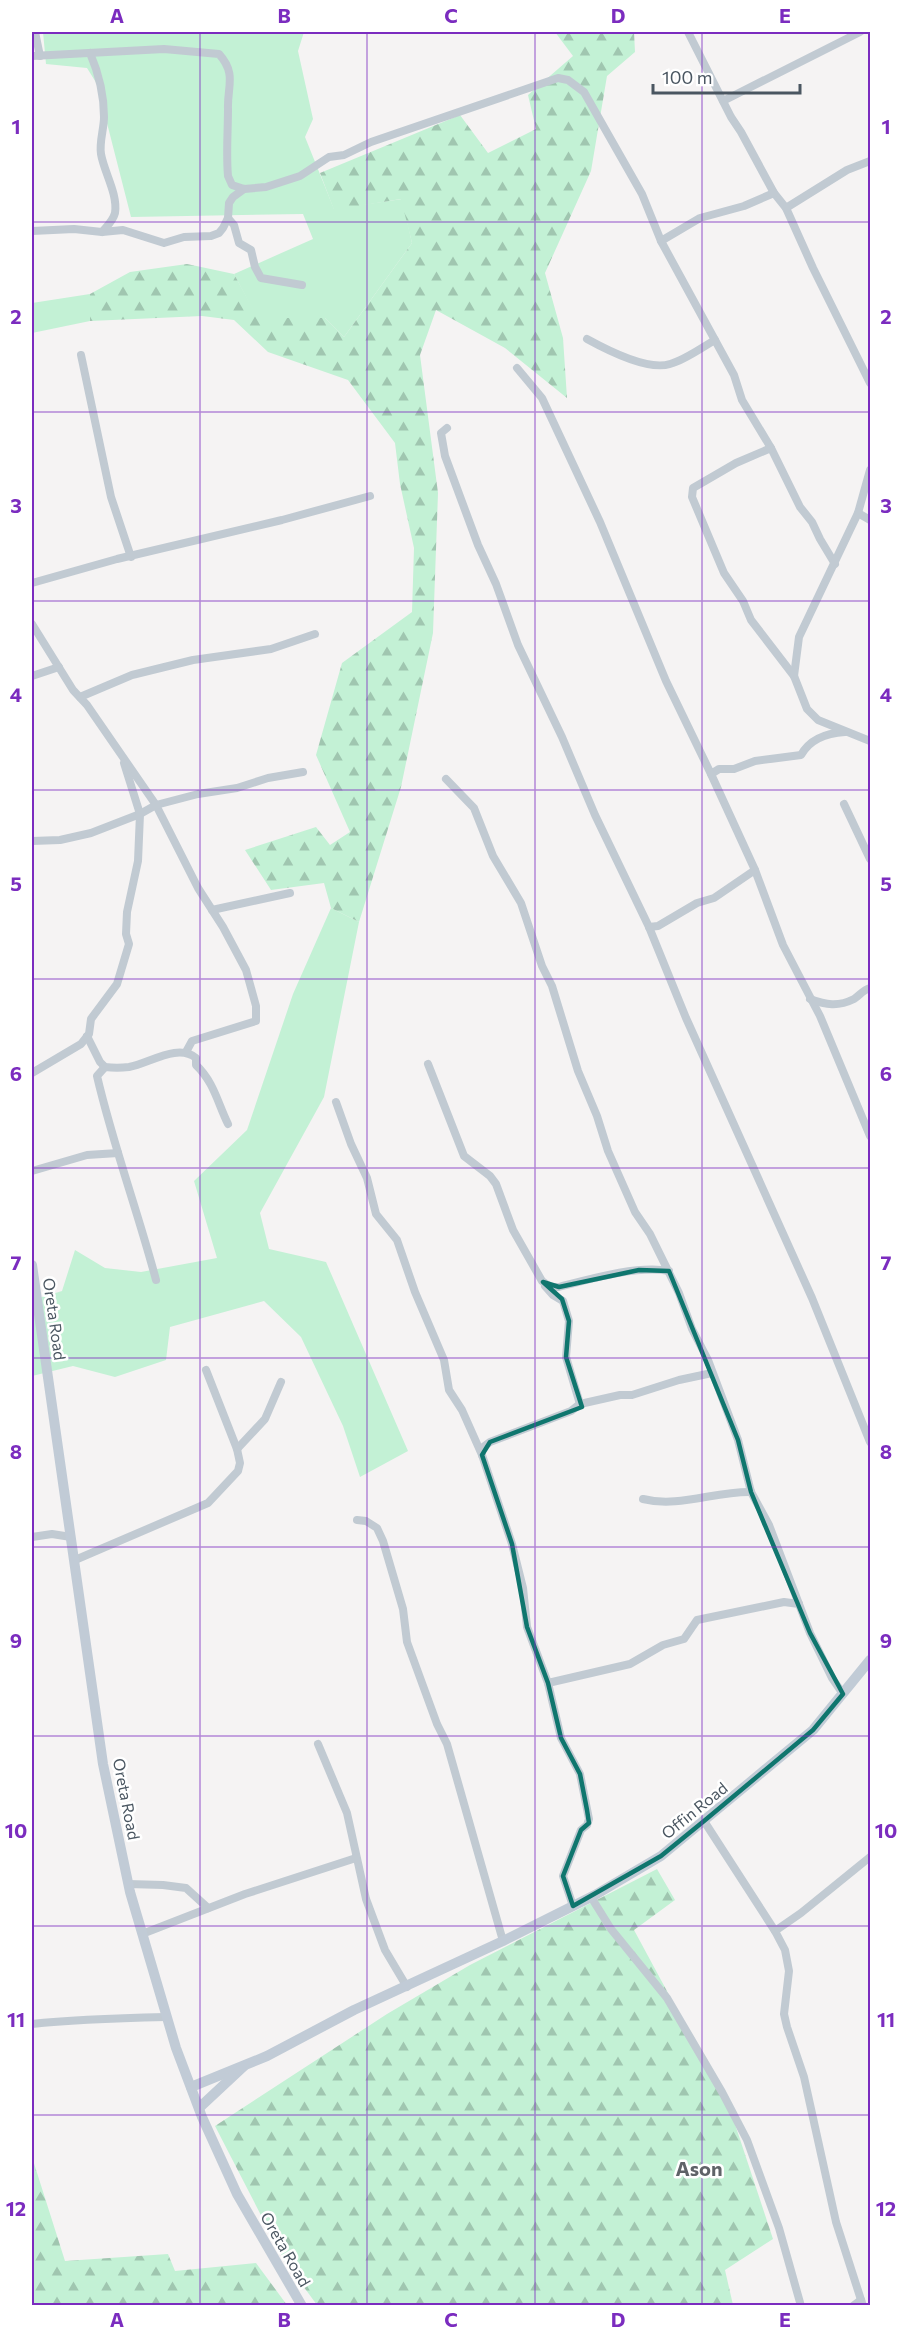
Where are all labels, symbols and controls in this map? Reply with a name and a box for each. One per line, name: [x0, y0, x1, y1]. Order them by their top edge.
text: A: [110, 3, 124, 27]
text: B: [277, 3, 291, 27]
text: C: [444, 3, 458, 27]
text: D: [611, 3, 625, 27]
text: E: [779, 3, 791, 27]
scale bar: [653, 57, 800, 95]
text: 100 m: [662, 66, 712, 88]
text: 1: [11, 114, 21, 138]
text: 1: [881, 114, 891, 138]
text: 2: [10, 304, 22, 328]
text: 2: [880, 304, 892, 328]
text: 3: [10, 493, 22, 517]
text: 3: [880, 493, 892, 517]
text: 4: [10, 682, 22, 706]
text: 4: [880, 682, 892, 706]
text: 5: [10, 871, 22, 895]
text: 5: [880, 871, 892, 895]
text: 6: [10, 1061, 22, 1085]
text: 6: [880, 1061, 892, 1085]
text: 7: [11, 1250, 22, 1274]
text: 7: [881, 1250, 892, 1274]
street label: Oreta Road: [40, 1277, 70, 1361]
text: 8: [10, 1439, 22, 1463]
text: 8: [880, 1439, 892, 1463]
text: 9: [10, 1628, 22, 1652]
text: 9: [880, 1628, 892, 1652]
street label: Oreta Road: [110, 1757, 144, 1841]
street label: Offin Road: [657, 1778, 731, 1842]
text: 10: [5, 1818, 27, 1842]
text: 10: [875, 1818, 897, 1842]
text: 11: [7, 2007, 25, 2031]
text: 11: [877, 2007, 895, 2031]
district label: Ason: [675, 2156, 723, 2180]
text: 12: [6, 2196, 26, 2220]
text: 12: [876, 2196, 896, 2220]
street label: Oreta Road: [257, 2208, 315, 2290]
text: A: [110, 2307, 124, 2331]
text: B: [277, 2307, 291, 2331]
text: C: [444, 2307, 458, 2331]
text: D: [611, 2307, 625, 2331]
text: E: [779, 2307, 791, 2331]

